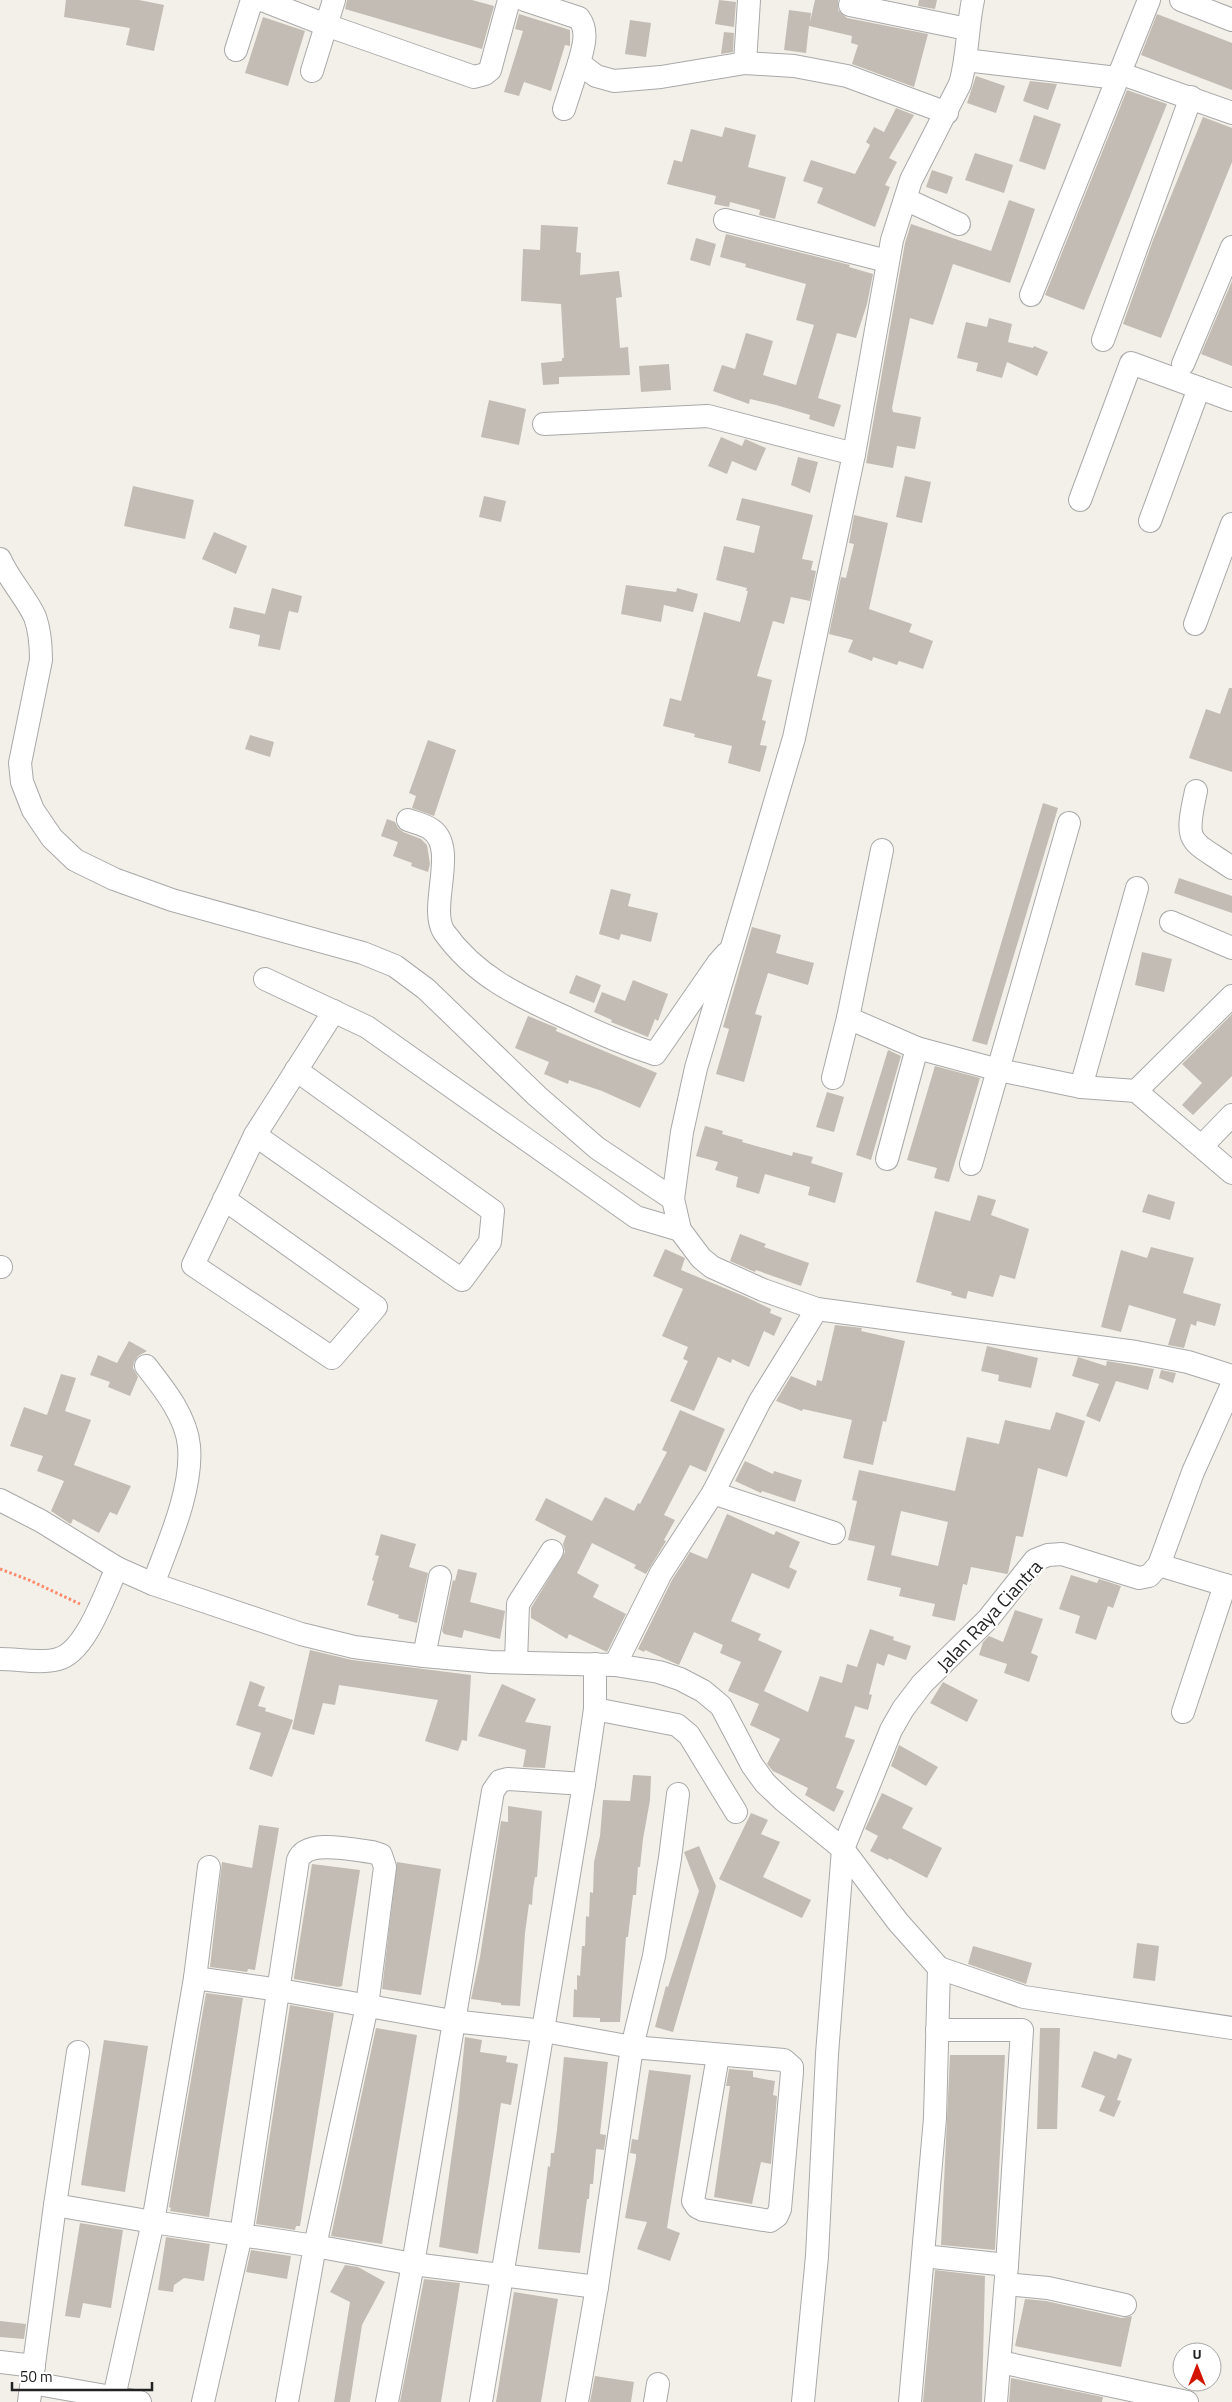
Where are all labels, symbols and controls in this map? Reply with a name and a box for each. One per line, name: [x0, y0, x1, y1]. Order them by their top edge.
street label: Jalan Raya Ciantra: [929, 1552, 1049, 1678]
north arrow: [1172, 2342, 1222, 2392]
text: U: [1192, 2343, 1202, 2364]
scale bar: [12, 2360, 152, 2392]
text: 50 m: [20, 2365, 53, 2388]

